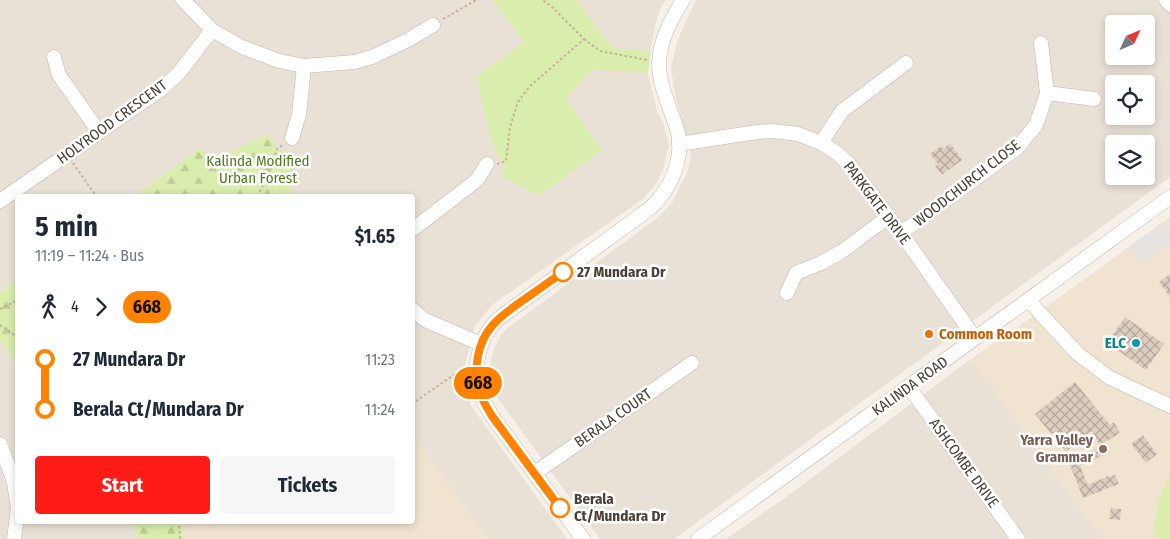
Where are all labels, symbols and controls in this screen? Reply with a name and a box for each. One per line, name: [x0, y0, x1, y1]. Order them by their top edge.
north arrow: [1105, 15, 1155, 65]
map controls: [1105, 15, 1155, 185]
button: locate: [1105, 75, 1155, 125]
street label: HOLYROOD CRESCENT: [54, 76, 170, 168]
button: layers: [1105, 135, 1155, 185]
street label: WOODCHURCH CLOSE: [910, 136, 1024, 230]
park label: Kalinda Modified Urban Forest: [206, 152, 310, 187]
street label: PARKGATE DRIVE: [840, 158, 914, 248]
text: 5 min: [35, 210, 98, 243]
text: $1.65: [355, 225, 395, 248]
text: 11:19 – 11:24 · Bus: [35, 246, 144, 265]
marker: 27 Mundara Dr: [553, 262, 573, 282]
place label: 27 Mundara Dr: [576, 263, 666, 281]
icon: walk: [35, 293, 63, 321]
icon: forward: [87, 293, 115, 321]
text: 668: [133, 296, 161, 318]
text: 4: [71, 297, 79, 316]
place label: Common Room: [939, 325, 1032, 343]
marker: Common Room: [923, 328, 935, 340]
place label: ELC: [1105, 334, 1126, 352]
marker: ELC: [1130, 337, 1142, 349]
text: 27 Mundara Dr: [73, 348, 185, 371]
text: 11:23: [365, 350, 395, 369]
street label: KALINDA ROAD: [869, 352, 951, 420]
line badge: 668: [449, 367, 507, 399]
text: 668: [464, 372, 492, 394]
street label: BERALA COURT: [571, 385, 655, 451]
text: Berala Ct/Mundara Dr: [73, 398, 244, 421]
text: 11:24: [365, 400, 395, 419]
street label: ASHCOMBE DRIVE: [926, 415, 1002, 511]
place label: Yarra Valley Grammar: [1019, 431, 1094, 466]
marker: Yarra Valley Grammar: [1097, 443, 1109, 455]
button: Start: [35, 456, 210, 514]
button: Tickets: [220, 456, 395, 514]
place label: Berala Ct/Mundara Dr: [574, 490, 666, 525]
marker: Berala Ct/Mundara Dr: [550, 498, 570, 518]

